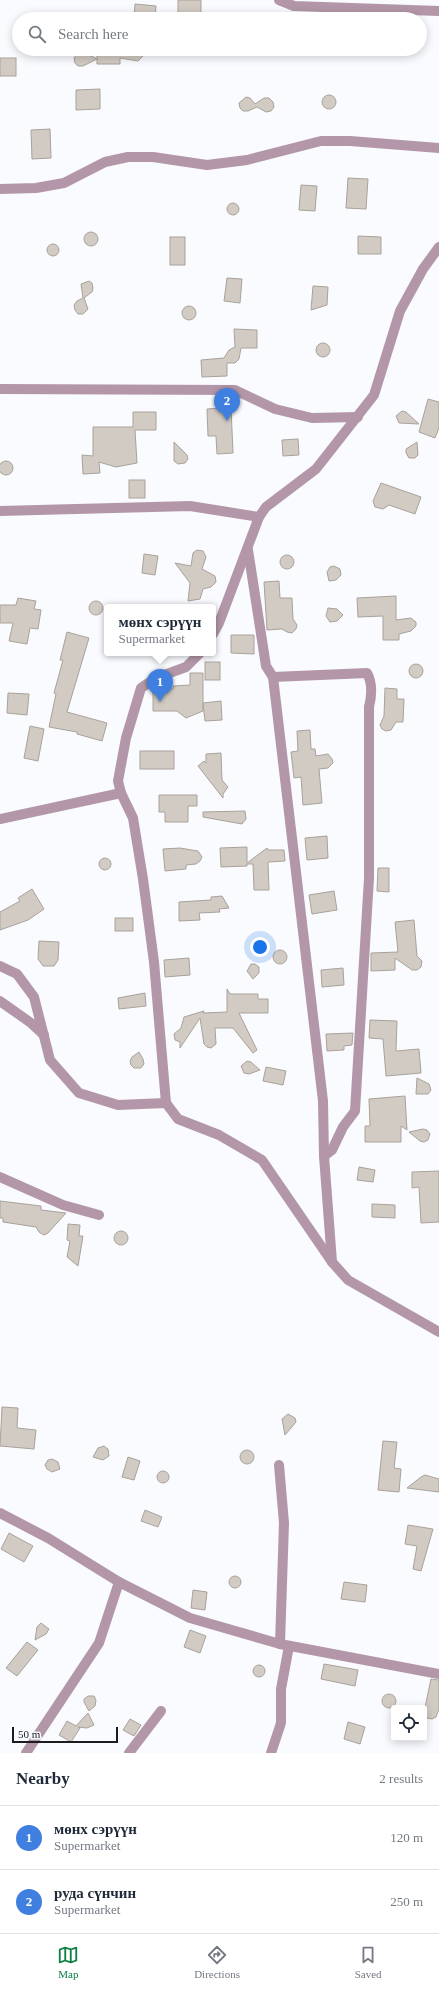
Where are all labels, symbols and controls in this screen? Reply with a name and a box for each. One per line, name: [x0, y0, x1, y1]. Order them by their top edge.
search box: [12, 12, 427, 56]
icon: search: [26, 23, 48, 45]
text: Search here: [58, 26, 128, 42]
pin: 2: [214, 388, 240, 421]
popup: [104, 604, 216, 656]
text: мөнх сэрүүн: [119, 614, 201, 630]
text: Supermarket: [119, 631, 185, 646]
pin: 1: [147, 669, 173, 702]
your location: [250, 937, 270, 957]
map controls: [391, 1705, 427, 1741]
button: locate: [391, 1705, 427, 1741]
scale bar: [12, 1725, 118, 1744]
text: 50 m: [18, 1728, 40, 1740]
text: Nearby: [16, 1769, 70, 1788]
text: 2 results: [379, 1771, 423, 1786]
text: мөнх сэрүүн: [54, 1821, 137, 1837]
text: 1: [26, 1830, 32, 1845]
text: 120 m: [390, 1830, 423, 1845]
text: Supermarket: [54, 1838, 120, 1853]
text: руда сүнчин: [54, 1885, 136, 1901]
text: 2: [26, 1894, 32, 1909]
text: 250 m: [390, 1894, 423, 1909]
text: Supermarket: [54, 1902, 120, 1917]
tab: Map: [57, 1944, 79, 1980]
tab: Directions: [194, 1944, 240, 1980]
tab: Saved: [355, 1944, 382, 1980]

